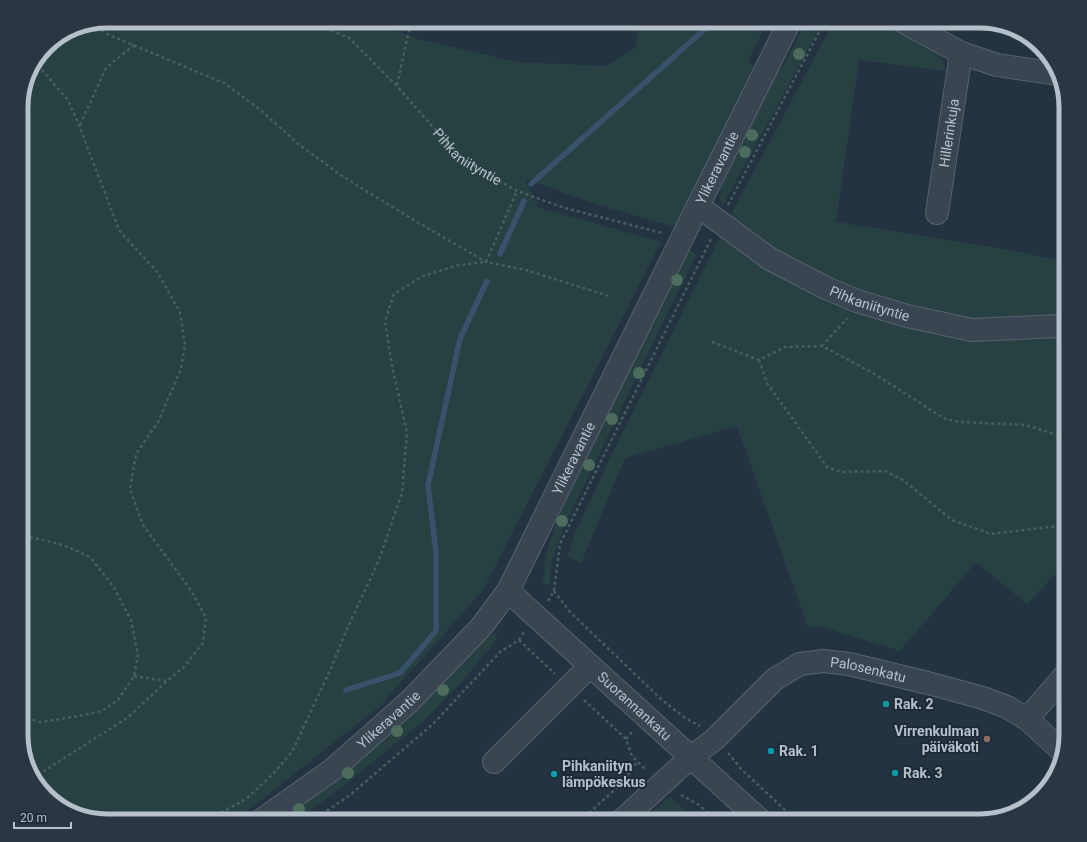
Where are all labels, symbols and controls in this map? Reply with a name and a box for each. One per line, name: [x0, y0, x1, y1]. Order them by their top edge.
street label: Hillerinkuja: [936, 97, 962, 168]
street label: Pihkaniityntie: [430, 125, 505, 188]
street label: Ylikeravantie: [692, 129, 742, 207]
street label: Pihkaniityntie: [827, 282, 912, 324]
street label: Ylikeravantie: [549, 419, 598, 497]
street label: Palosenkatu: [829, 654, 908, 685]
street label: Suorannankatu: [594, 668, 675, 744]
street label: Ylikeravantie: [354, 687, 424, 752]
place label: Rak. 2: [894, 696, 934, 712]
marker: Rak. 2: [881, 699, 891, 709]
place label: Virrenkulman päiväkoti: [894, 723, 979, 755]
marker: Virrenkulman päiväkoti: [982, 734, 992, 744]
place label: Rak. 1: [779, 743, 819, 759]
marker: Rak. 1: [766, 746, 776, 756]
place label: Pihkaniityn lämpökeskus: [562, 758, 646, 790]
place label: Rak. 3: [903, 765, 943, 781]
marker: Rak. 3: [890, 768, 900, 778]
marker: Pihkaniityn lämpökeskus: [549, 769, 559, 779]
scale bar: [14, 804, 71, 830]
text: 20 m: [20, 811, 47, 825]

